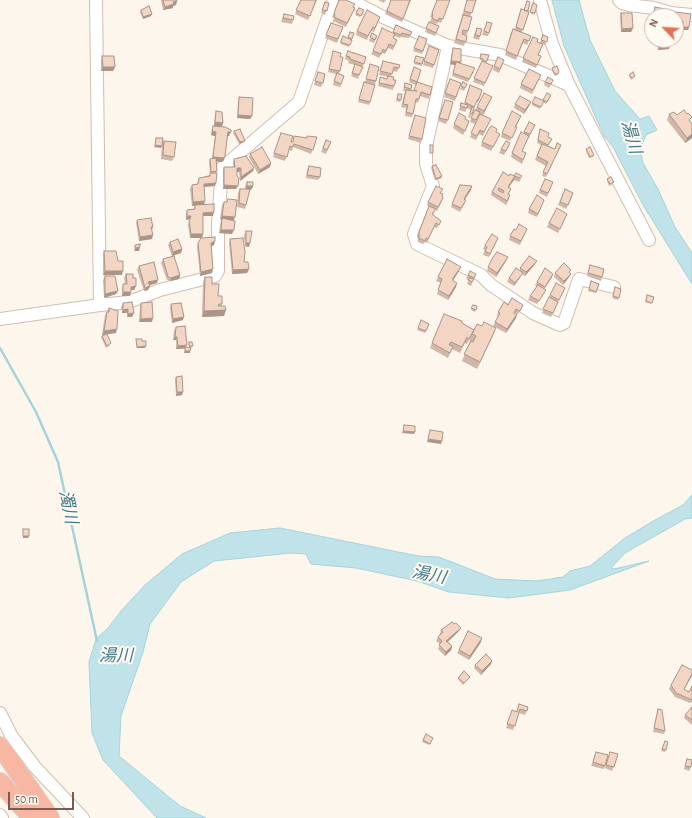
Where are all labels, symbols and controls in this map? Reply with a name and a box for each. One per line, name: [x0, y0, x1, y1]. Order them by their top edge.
north arrow: [644, 8, 684, 48]
text: N: [647, 17, 660, 29]
water label: 湯川: [617, 118, 645, 156]
water label: 濁川: [54, 488, 82, 526]
water label: 湯川: [410, 562, 448, 588]
water label: 湯川: [99, 646, 133, 666]
scale bar: [10, 784, 76, 810]
text: 50 m: [15, 793, 38, 805]

